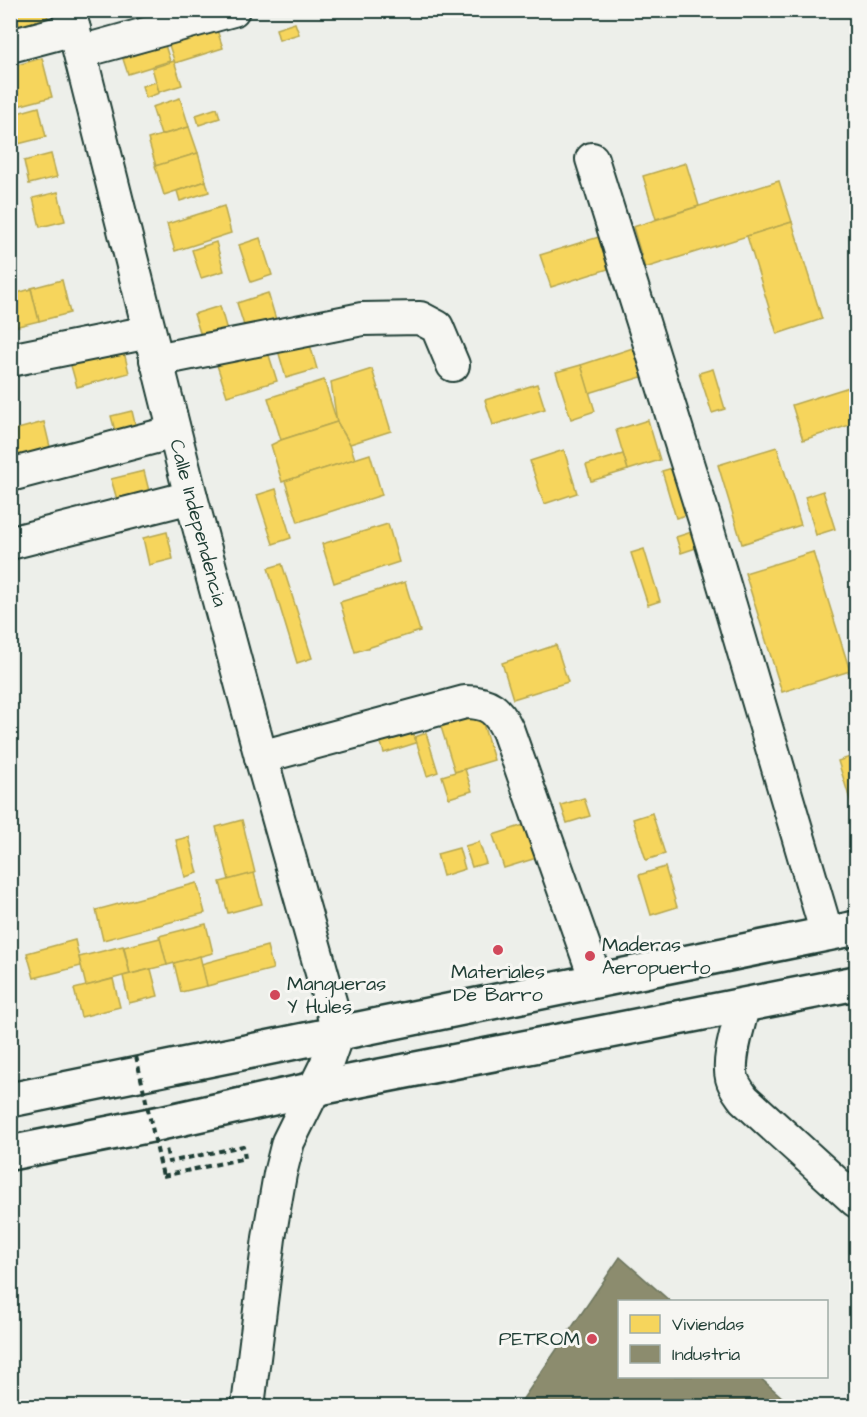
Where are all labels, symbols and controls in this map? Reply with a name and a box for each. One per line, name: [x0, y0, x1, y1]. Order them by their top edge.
street label: Calle Independencia: [162, 436, 234, 610]
place label: Maderas Aeropuerto: [602, 931, 710, 982]
marker: Materiales De Barro: [491, 943, 505, 957]
marker: Maderas Aeropuerto: [583, 949, 597, 963]
place label: Materiales De Barro: [451, 958, 545, 1009]
place label: Mangueras Y Hules: [287, 970, 386, 1021]
marker: Mangueras Y Hules: [268, 988, 282, 1002]
legend: [618, 1300, 828, 1378]
text: Viviendas: [672, 1312, 744, 1337]
place label: PETROM: [499, 1325, 580, 1353]
marker: PETROM: [585, 1332, 599, 1346]
text: Industria: [672, 1342, 740, 1367]

